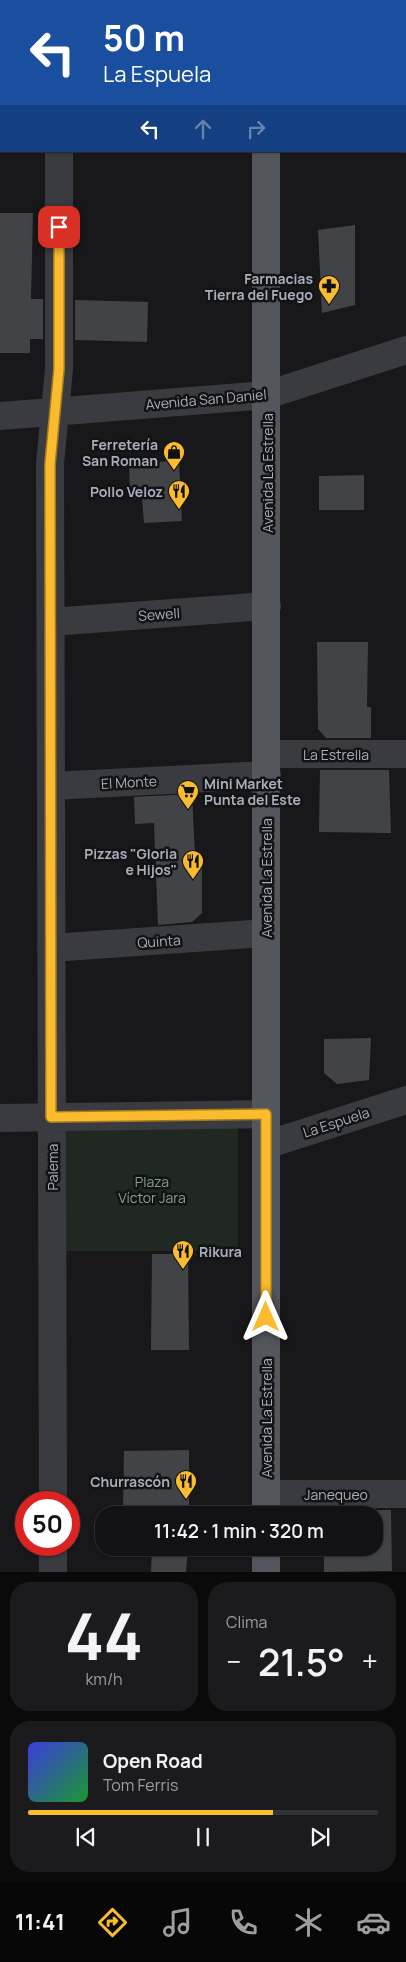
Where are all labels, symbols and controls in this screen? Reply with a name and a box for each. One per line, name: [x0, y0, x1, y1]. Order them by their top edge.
text: 50 m: [103, 14, 185, 62]
icon: left: [20, 20, 85, 85]
text: La Espuela: [103, 59, 211, 89]
icon: left: [136, 115, 164, 143]
icon: ahead: [189, 115, 217, 143]
icon: right: [242, 115, 270, 143]
pin: [38, 206, 80, 248]
icon: arrive: [45, 213, 73, 241]
place label: Farmacias Tierra del Fuego: [205, 269, 313, 304]
pharmacy icon: Farmacias Tierra del Fuego: [317, 274, 341, 305]
street label: Avenida San Daniel: [145, 384, 267, 414]
street label: Avenida La Estrella: [258, 413, 277, 533]
place label: Ferretería San Roman: [82, 435, 158, 470]
shop icon: Ferretería San Roman: [162, 440, 186, 471]
restaurant icon: Pollo Veloz: [167, 479, 191, 510]
place label: Pollo Veloz: [90, 482, 163, 501]
street label: Sewell: [138, 603, 180, 625]
street label: La Estrella: [303, 745, 369, 764]
street label: El Monte: [101, 771, 157, 793]
place label: Mini Market Punta del Este: [204, 774, 301, 809]
supermarket icon: Mini Market Punta del Este: [176, 779, 200, 810]
street label: Avenida La Estrella: [257, 818, 276, 938]
place label: Pizzas "Gloria e Hijos": [84, 844, 177, 879]
restaurant icon: Pizzas "Gloria e Hijos": [181, 849, 205, 880]
street label: Quinta: [137, 930, 181, 952]
street label: La Espuela: [300, 1102, 372, 1142]
street label: Palema: [43, 1144, 62, 1190]
park label: Plaza Víctor Jara: [118, 1172, 186, 1207]
restaurant icon: Rikura: [171, 1239, 195, 1270]
place label: Rikura: [199, 1242, 242, 1261]
position arrow: [239, 1290, 291, 1342]
street label: Avenida La Estrella: [257, 1358, 276, 1478]
restaurant icon: Churrascón: [174, 1469, 198, 1500]
place label: Churrascón: [90, 1472, 170, 1491]
street label: Janequeo: [304, 1485, 368, 1504]
speed limit sign: 50: [15, 1491, 80, 1556]
text: 11:42 · 1 min · 320 m: [154, 1518, 324, 1544]
text: 44: [65, 1591, 143, 1680]
text: Clima: [226, 1611, 267, 1633]
text: 21.5°: [258, 1635, 345, 1687]
text: −: [226, 1642, 241, 1680]
text: +: [362, 1642, 378, 1680]
text: km/h: [85, 1668, 123, 1690]
text: Open Road: [103, 1748, 203, 1774]
text: Tom Ferris: [103, 1774, 178, 1796]
icon: previous: [72, 1823, 100, 1851]
icon: pause: [189, 1823, 217, 1851]
icon: next: [306, 1823, 334, 1851]
icon: directions: [95, 1905, 130, 1940]
icon: music: [160, 1905, 195, 1940]
icon: phone: [226, 1905, 261, 1940]
icon: climate: [291, 1905, 326, 1940]
icon: car: [356, 1905, 391, 1940]
text: 11:41: [15, 1907, 65, 1937]

